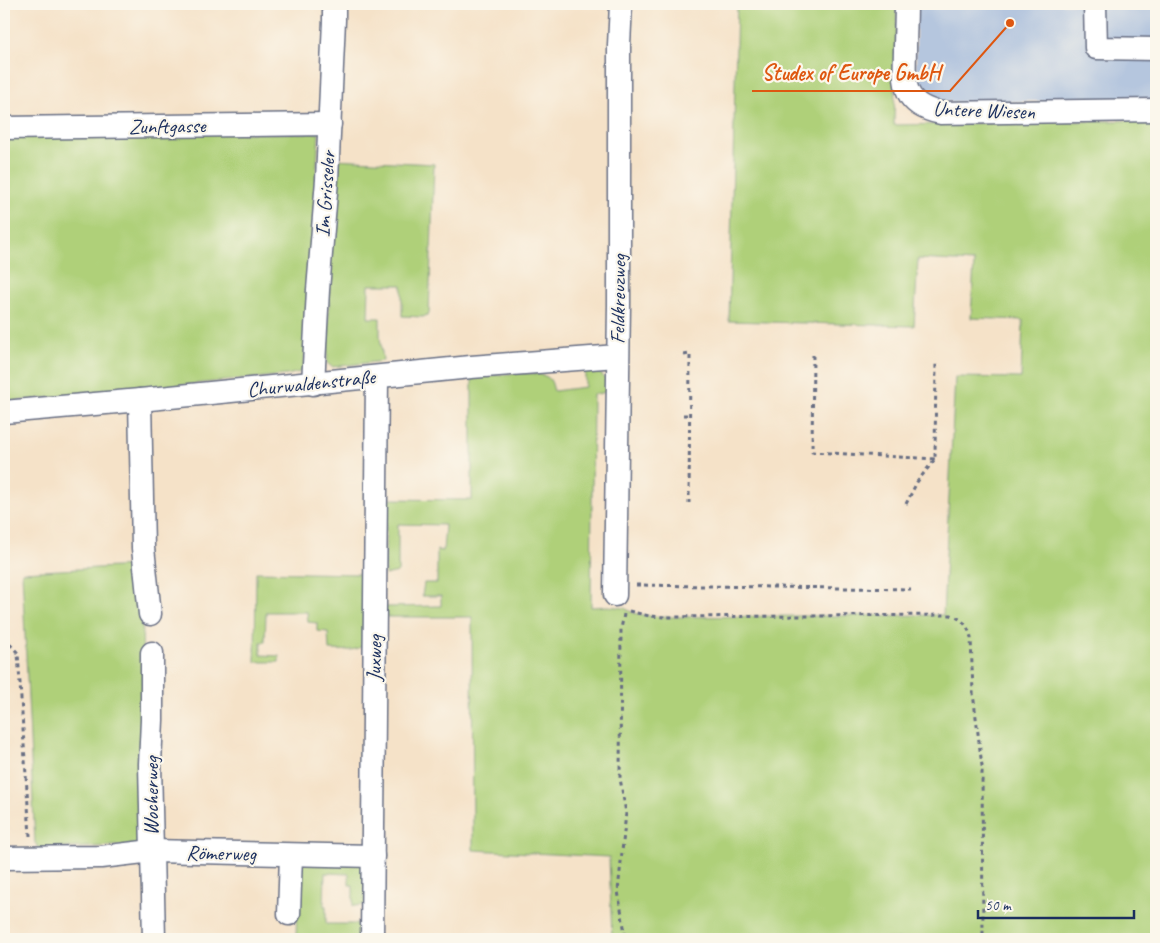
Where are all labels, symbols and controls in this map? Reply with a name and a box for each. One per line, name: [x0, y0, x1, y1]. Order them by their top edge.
callout: Studex of Europe GmbH: [752, 54, 950, 91]
text: Studex of Europe GmbH: [762, 59, 945, 87]
street label: Untere Wiesen: [933, 95, 1036, 125]
street label: Zunftgasse: [128, 112, 207, 140]
street label: Im Grisseler: [309, 149, 341, 238]
street label: Feldkreuzweg: [604, 252, 632, 344]
street label: Churwaldenstraße: [246, 363, 378, 403]
street label: Juxweg: [361, 633, 387, 682]
street label: Wocherweg: [138, 755, 164, 836]
street label: Römerweg: [186, 839, 258, 867]
scale bar: [978, 888, 1134, 920]
text: 50 m: [985, 896, 1012, 915]

